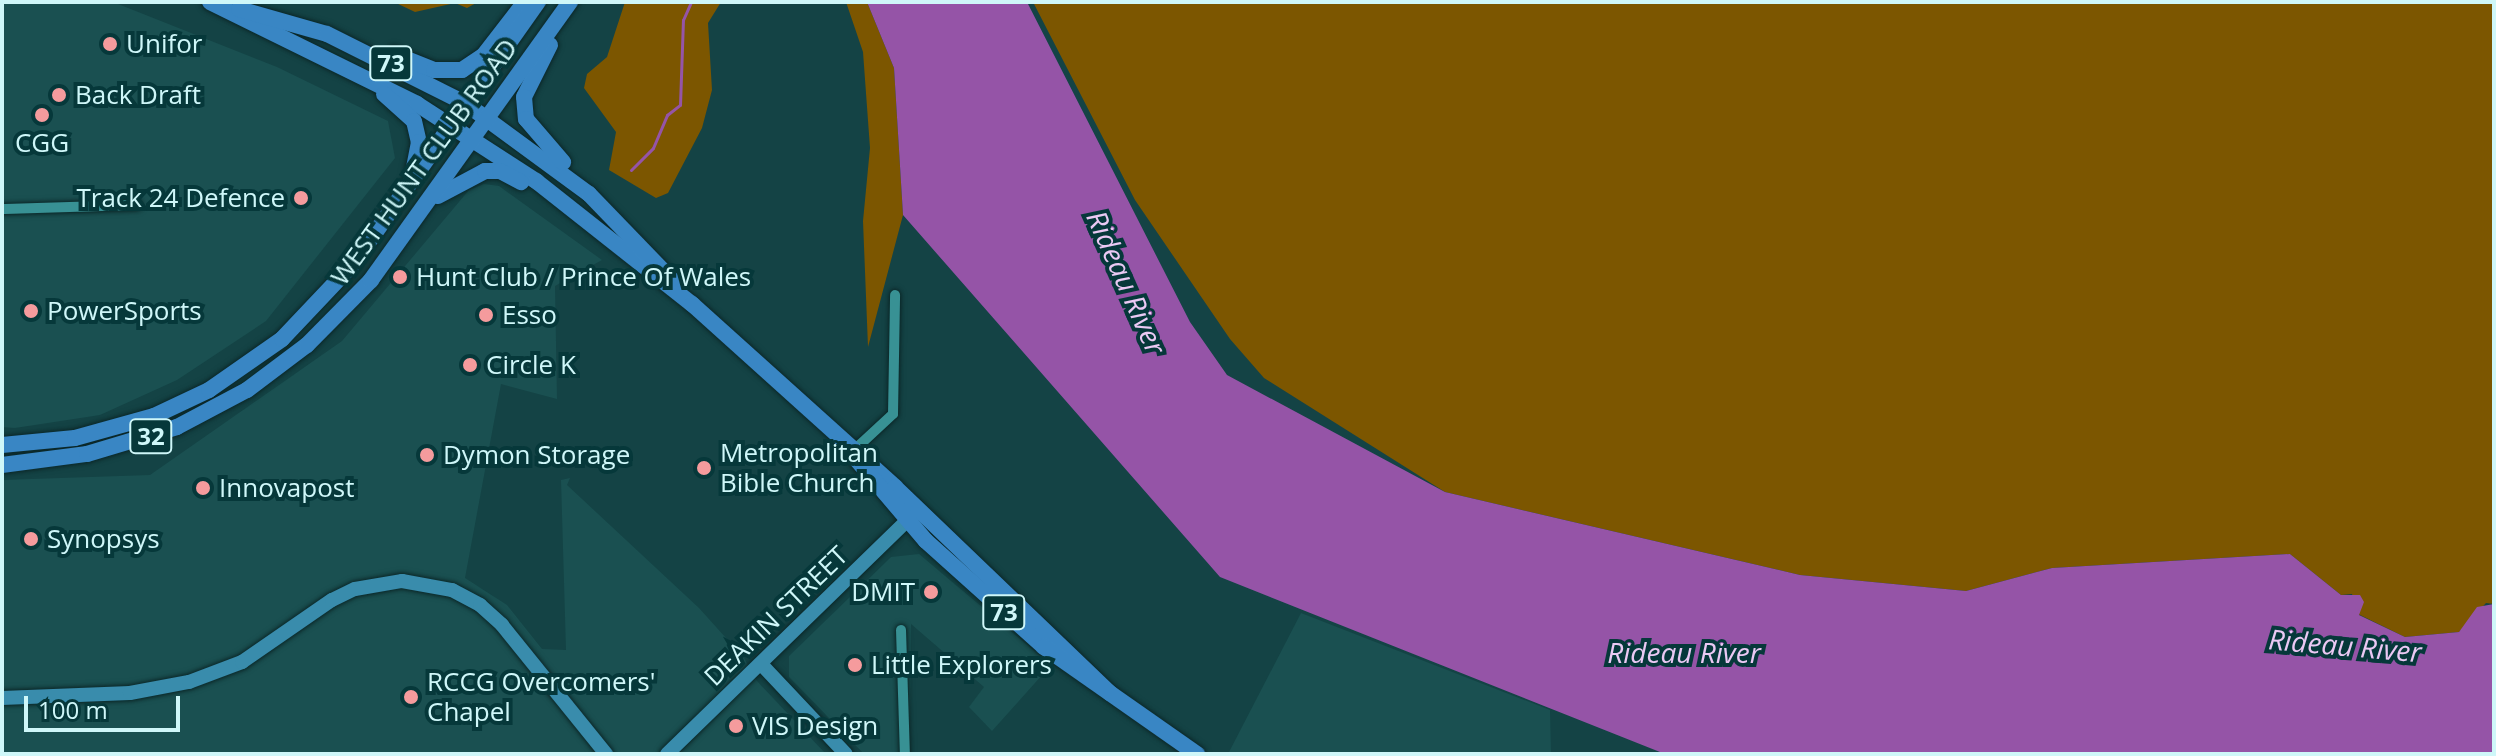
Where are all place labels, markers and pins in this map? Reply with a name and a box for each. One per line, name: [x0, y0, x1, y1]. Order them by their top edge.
place label: Unifor: [126, 28, 202, 60]
marker: Unifor: [101, 35, 119, 53]
place label: Back Draft: [75, 79, 201, 111]
marker: Back Draft: [50, 86, 68, 104]
marker: CGG: [33, 106, 51, 124]
place label: CGG: [15, 127, 69, 159]
place label: Track 24 Defence: [76, 182, 285, 214]
marker: Track 24 Defence: [292, 189, 310, 207]
place label: Hunt Club / Prince Of Wales: [416, 261, 751, 293]
marker: Hunt Club / Prince Of Wales: [391, 268, 409, 286]
place label: PowerSports: [47, 295, 202, 327]
place label: Esso: [502, 299, 557, 331]
marker: PowerSports: [22, 302, 40, 320]
marker: Esso: [477, 306, 495, 324]
place label: Circle K: [486, 349, 576, 381]
marker: Circle K: [461, 356, 479, 374]
place label: Metropolitan Bible Church: [720, 437, 878, 498]
place label: Dymon Storage: [443, 439, 630, 471]
marker: Dymon Storage: [418, 446, 436, 464]
marker: Metropolitan Bible Church: [695, 459, 713, 477]
place label: Innovapost: [219, 472, 354, 504]
marker: Innovapost: [194, 479, 212, 497]
place label: Synopsys: [47, 523, 160, 555]
marker: Synopsys: [22, 530, 40, 548]
place label: DMIT: [851, 576, 915, 608]
marker: DMIT: [922, 583, 940, 601]
place label: Little Explorers: [871, 649, 1052, 681]
marker: Little Explorers: [846, 656, 864, 674]
place label: RCCG Overcomers' Chapel: [427, 666, 655, 728]
marker: RCCG Overcomers' Chapel: [402, 688, 420, 706]
place label: VIS Design: [752, 710, 878, 742]
marker: VIS Design: [727, 717, 745, 735]

